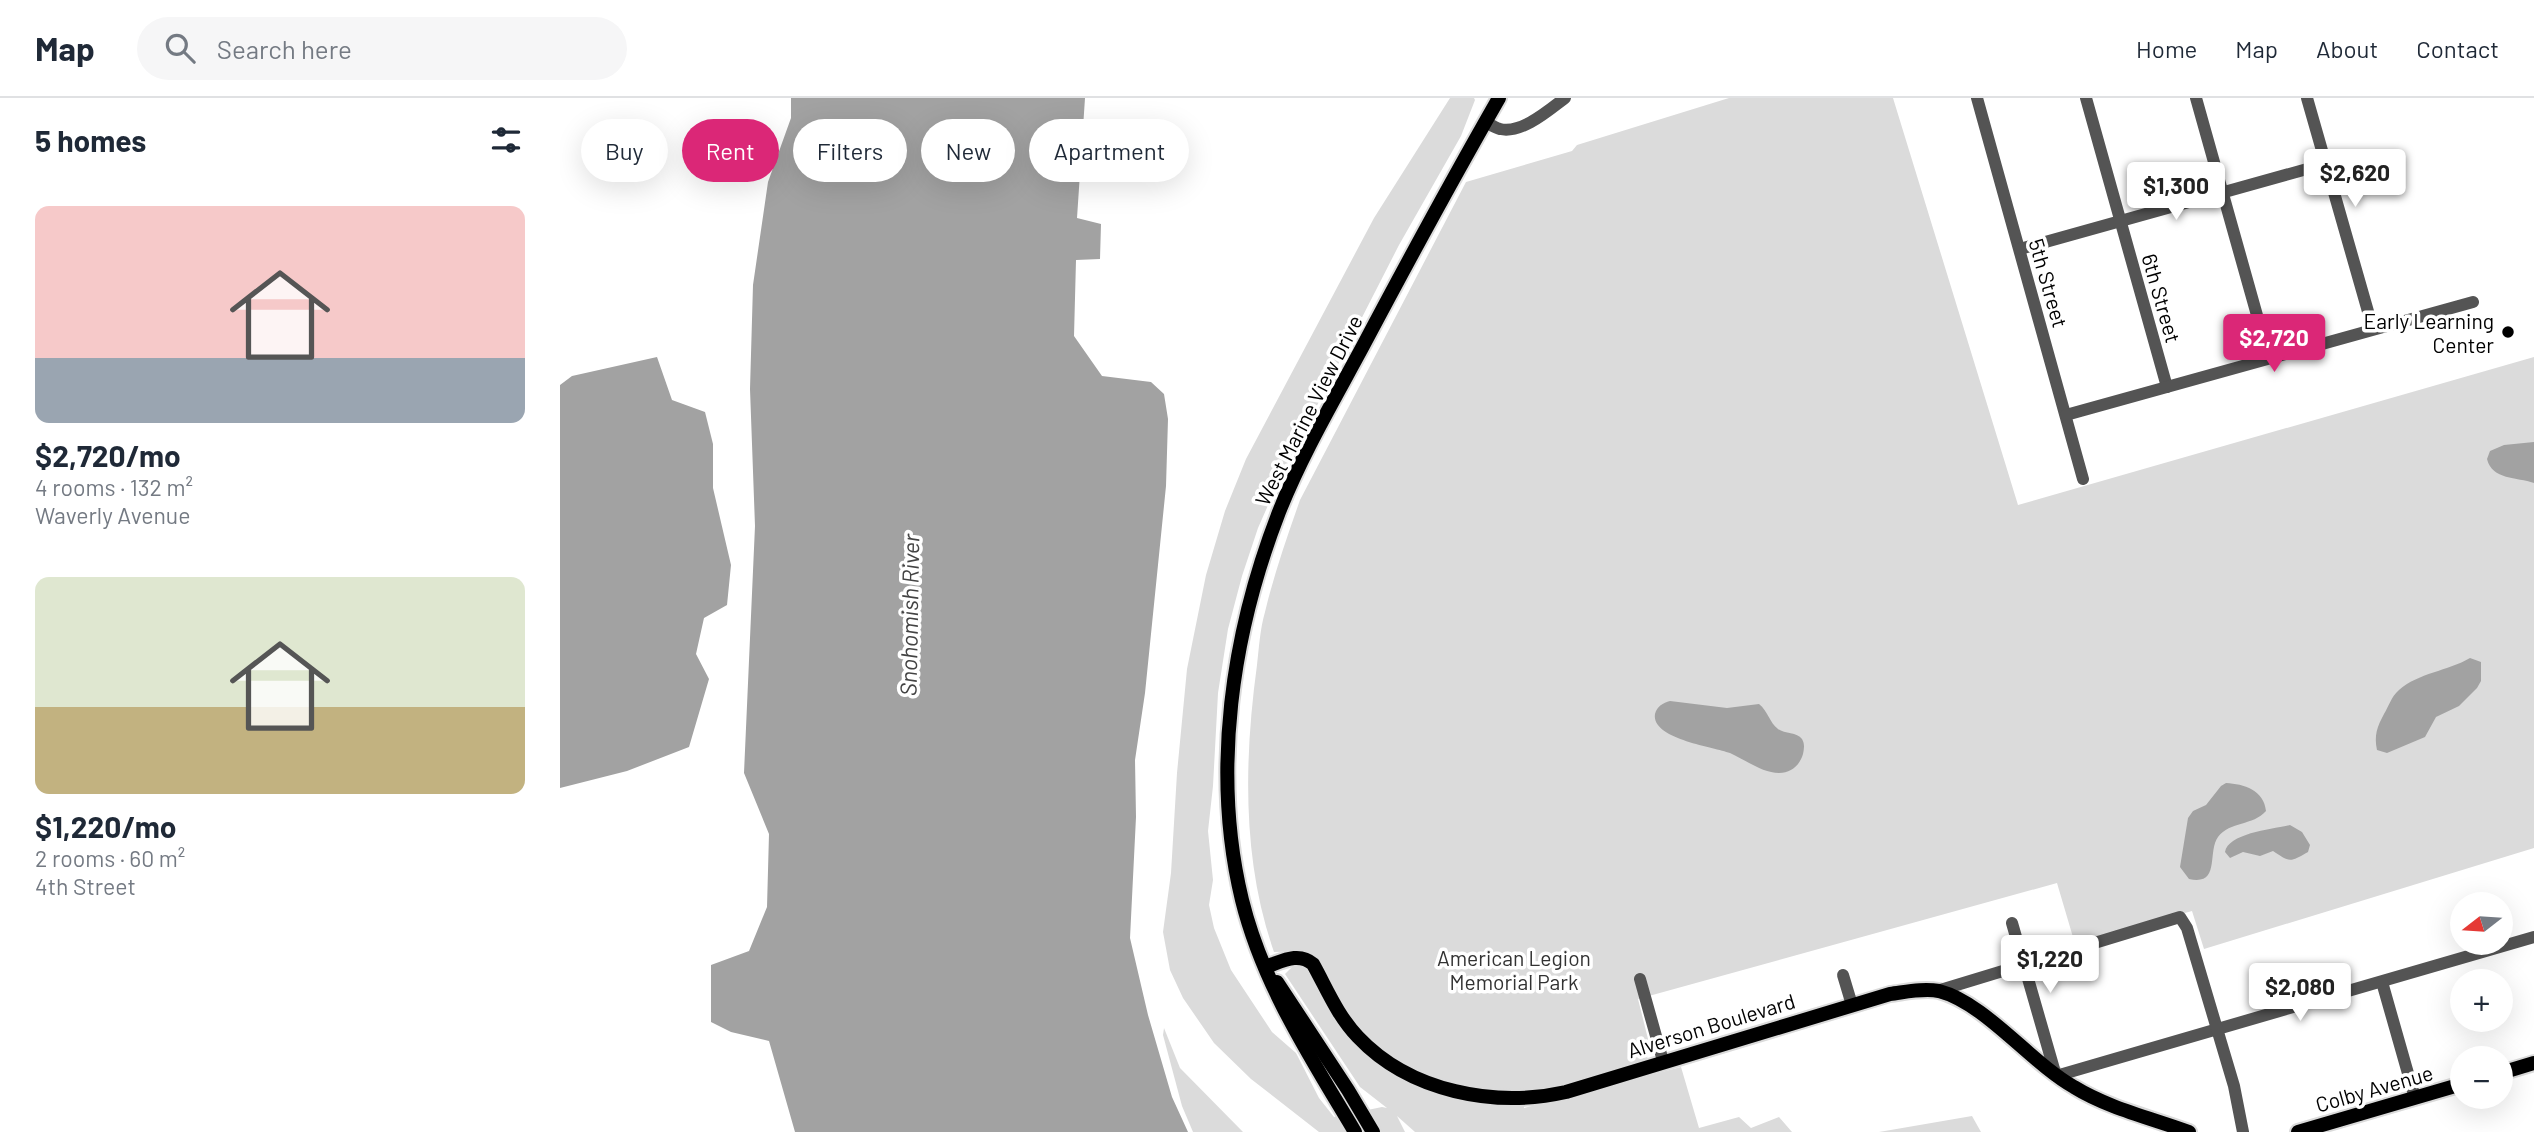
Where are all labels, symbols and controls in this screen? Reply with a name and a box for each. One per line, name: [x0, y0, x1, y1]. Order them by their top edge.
search box: [137, 17, 627, 80]
text: Map: [35, 28, 95, 68]
icon: search: [161, 29, 199, 67]
text: Search here: [217, 33, 352, 64]
text: Home: [2136, 34, 2197, 63]
text: Map: [2235, 34, 2278, 63]
text: About: [2316, 34, 2378, 63]
text: Contact: [2416, 34, 2499, 63]
chip: Buy: [581, 119, 668, 182]
chip: Rent: [682, 119, 779, 182]
chip: Filters: [793, 119, 907, 182]
chip: New: [921, 119, 1015, 182]
chip: Apartment: [1029, 119, 1189, 182]
icon: filters: [487, 121, 525, 159]
text: 5 homes: [35, 122, 146, 158]
pin: $2,620: [2298, 150, 2412, 209]
text: $2,620: [2320, 158, 2390, 186]
pin: $1,300: [2119, 162, 2233, 222]
text: $1,300: [2143, 171, 2209, 199]
street label: 5th Street: [2024, 236, 2074, 330]
street label: 6th Street: [2137, 251, 2187, 345]
icon: home: [217, 252, 343, 378]
place label: Early Learning Center: [2364, 308, 2494, 357]
street label: West Marine View Drive: [1249, 311, 1367, 509]
pin: $2,720: [2217, 314, 2331, 374]
text: $2,720: [2239, 323, 2309, 351]
marker: Early Learning Center: [2500, 324, 2516, 340]
text: $2,720/mo: [35, 437, 181, 473]
text: 4 rooms · 132 m²: [35, 473, 193, 501]
text: Waverly Avenue: [35, 501, 190, 529]
water label: Snohomish River: [894, 533, 924, 696]
icon: home: [217, 623, 343, 749]
text: $1,220/mo: [35, 808, 176, 844]
text: 2 rooms · 60 m²: [35, 844, 185, 872]
text: 4th Street: [35, 872, 136, 900]
north arrow: [2450, 892, 2513, 956]
map controls: [2450, 892, 2513, 1109]
pin: $1,220: [1993, 936, 2107, 995]
text: $1,220: [2017, 944, 2083, 972]
park label: American Legion Memorial Park: [1437, 945, 1591, 994]
pin: $2,080: [2243, 964, 2357, 1023]
button: +: [2450, 969, 2513, 1032]
text: $2,080: [2265, 972, 2335, 1000]
street label: Alverson Boulevard: [1624, 988, 1798, 1062]
button: −: [2450, 1046, 2513, 1109]
street label: Colby Avenue: [2312, 1059, 2436, 1117]

